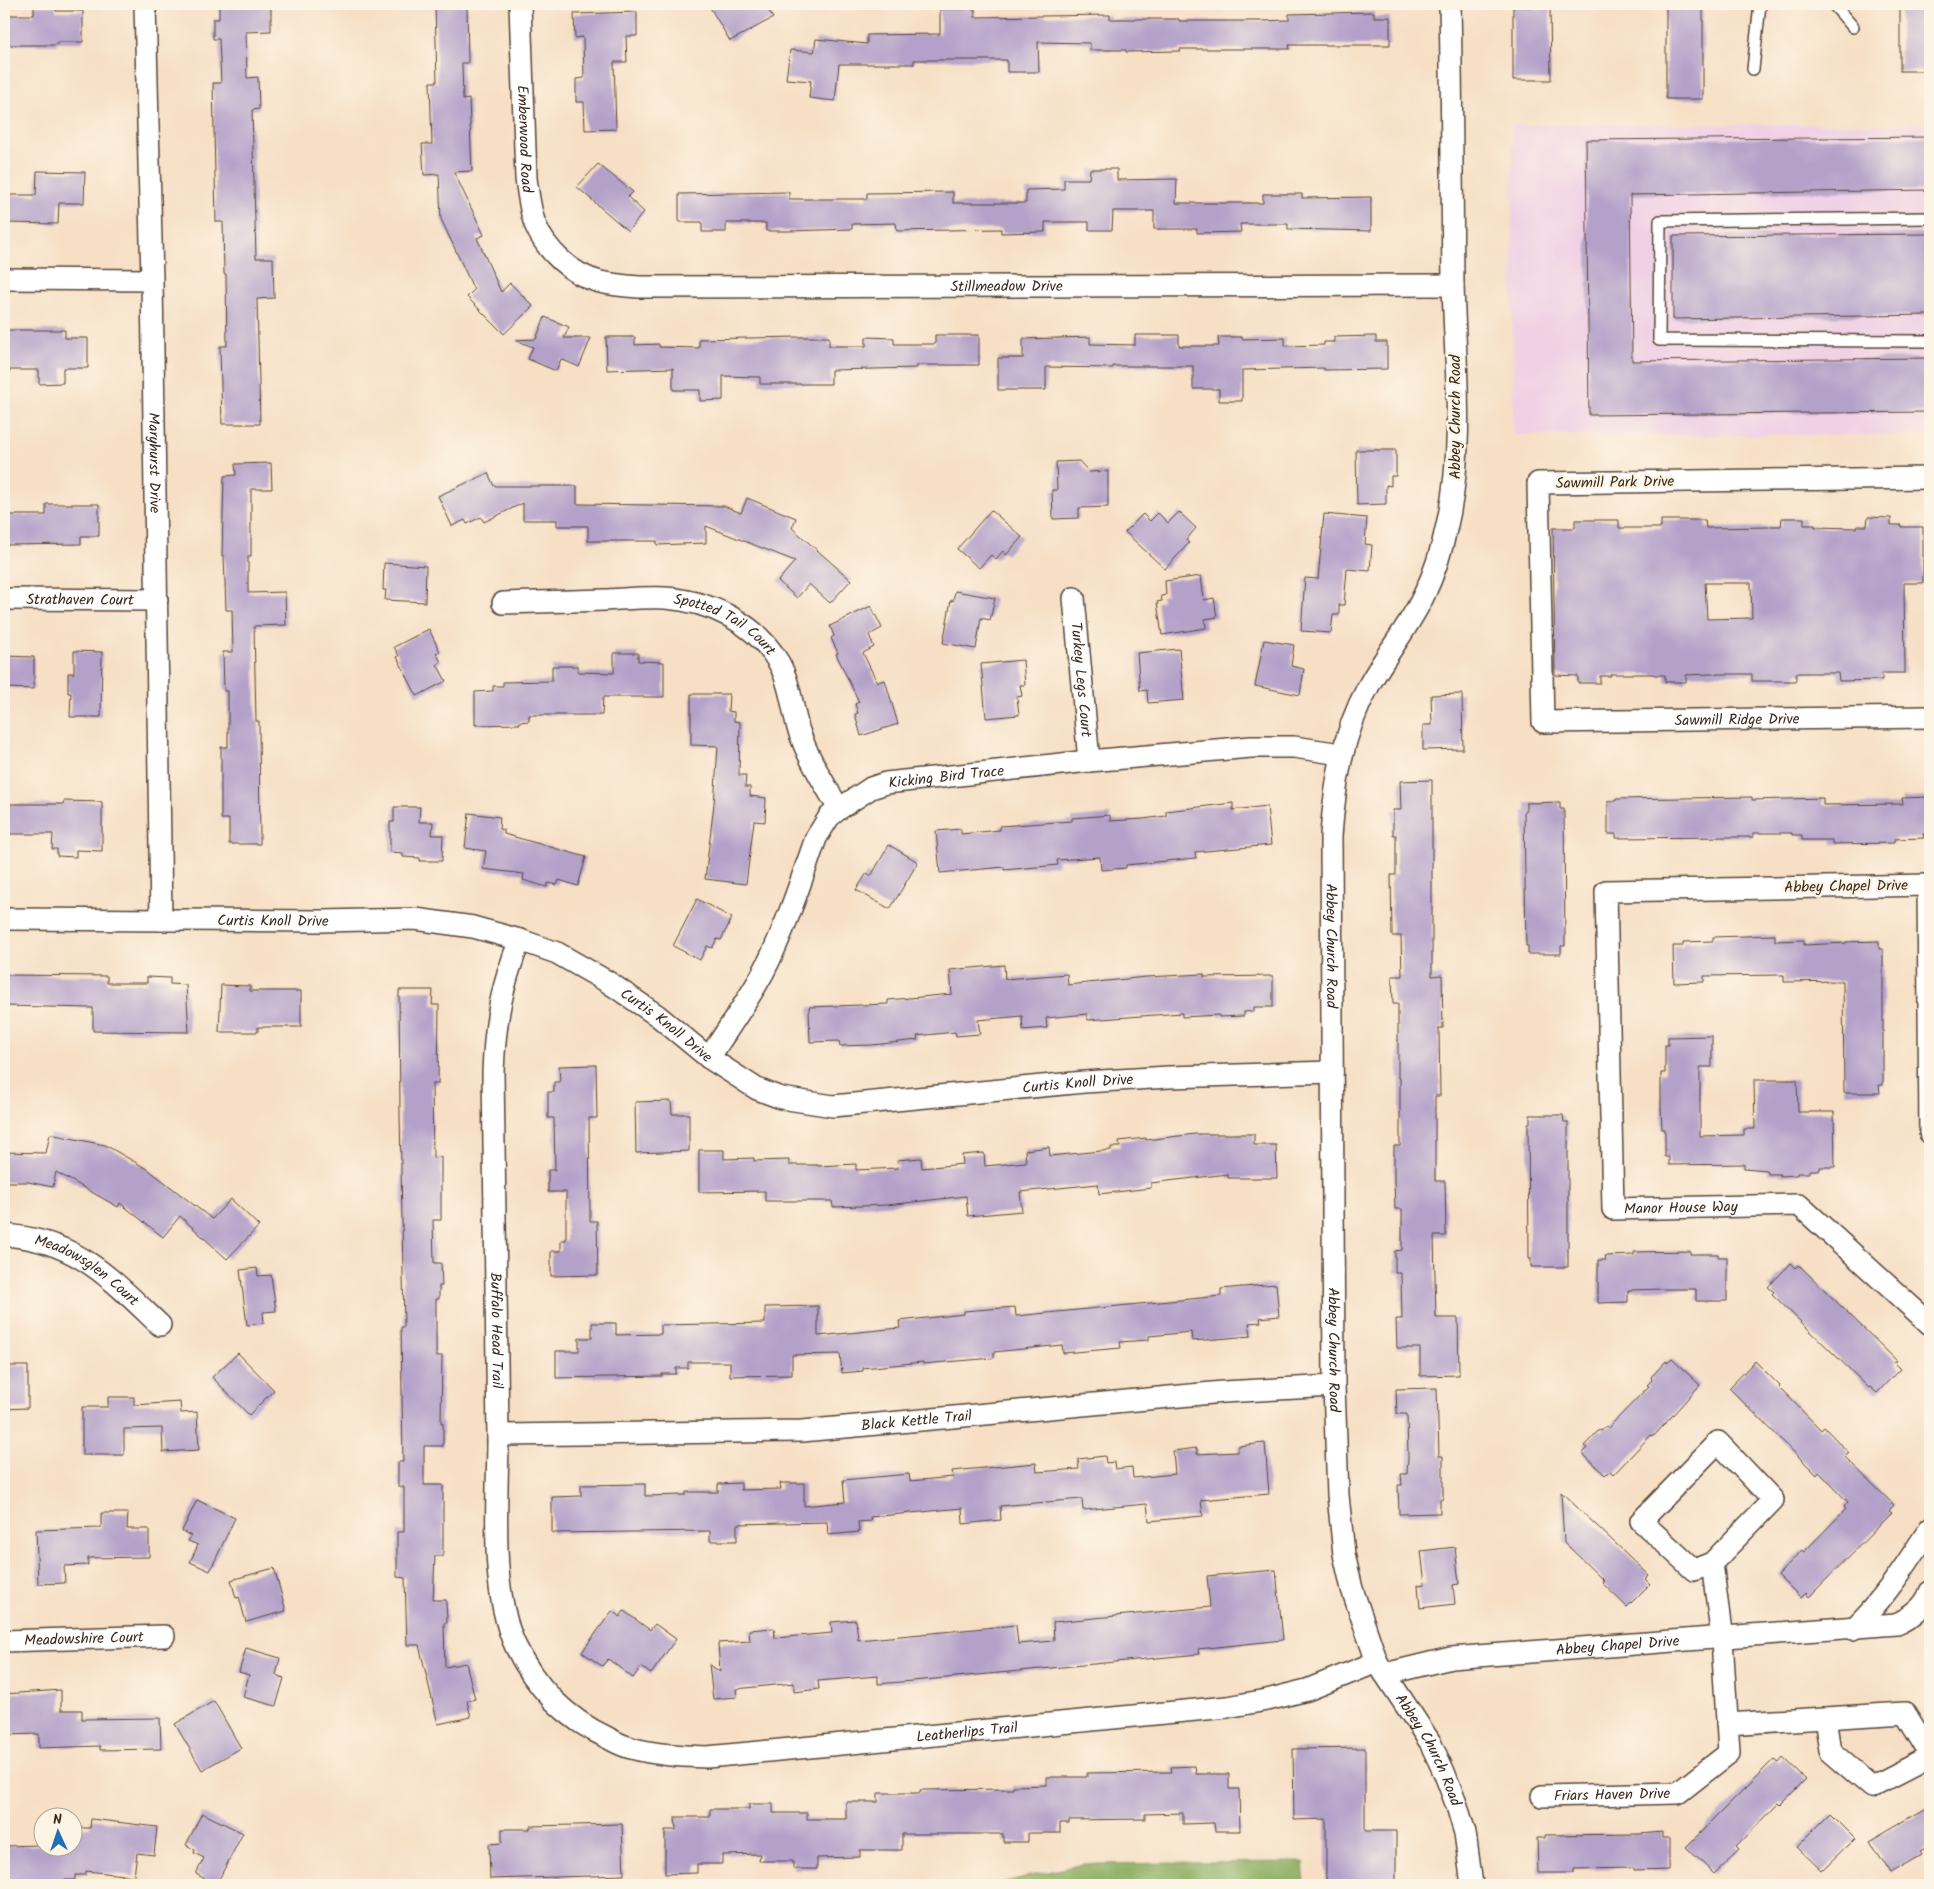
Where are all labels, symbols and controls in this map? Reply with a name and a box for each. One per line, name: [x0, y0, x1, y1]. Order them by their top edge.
street label: Emberwood Road: [510, 85, 539, 195]
street label: Stillmeadow Drive: [950, 275, 1063, 299]
street label: Abbey Church Road: [1444, 354, 1468, 479]
street label: Maryhurst Drive: [141, 412, 166, 514]
street label: Sawmill Park Drive: [1556, 470, 1675, 496]
street label: Strathaven Court: [26, 588, 134, 613]
street label: Spotted Tail Court: [672, 588, 782, 661]
street label: Turkey Legs Court: [1063, 621, 1098, 738]
street label: Sawmill Ridge Drive: [1674, 708, 1800, 733]
street label: Kicking Bird Trace: [887, 759, 1006, 796]
street label: Abbey Chapel Drive: [1784, 874, 1908, 900]
street label: Abbey Church Road: [1318, 883, 1343, 1009]
street label: Curtis Knoll Drive: [217, 909, 329, 934]
street label: Curtis Knoll Drive: [615, 983, 718, 1069]
street label: Curtis Knoll Drive: [1021, 1068, 1134, 1101]
street label: Manor House Way: [1624, 1195, 1739, 1222]
street label: Meadowsglen Court: [32, 1229, 144, 1313]
street label: Buffalo Head Trail: [483, 1272, 509, 1389]
street label: Abbey Church Road: [1320, 1287, 1346, 1413]
street label: Black Kettle Trail: [860, 1404, 973, 1438]
street label: Meadowshire Court: [24, 1626, 144, 1653]
street label: Abbey Chapel Drive: [1555, 1630, 1681, 1663]
street label: Abbey Church Road: [1388, 1689, 1467, 1810]
street label: Leatherlips Trail: [915, 1716, 1019, 1750]
street label: Friars Haven Drive: [1554, 1782, 1671, 1809]
north arrow: [32, 1806, 82, 1856]
text: N: [52, 1809, 63, 1831]

